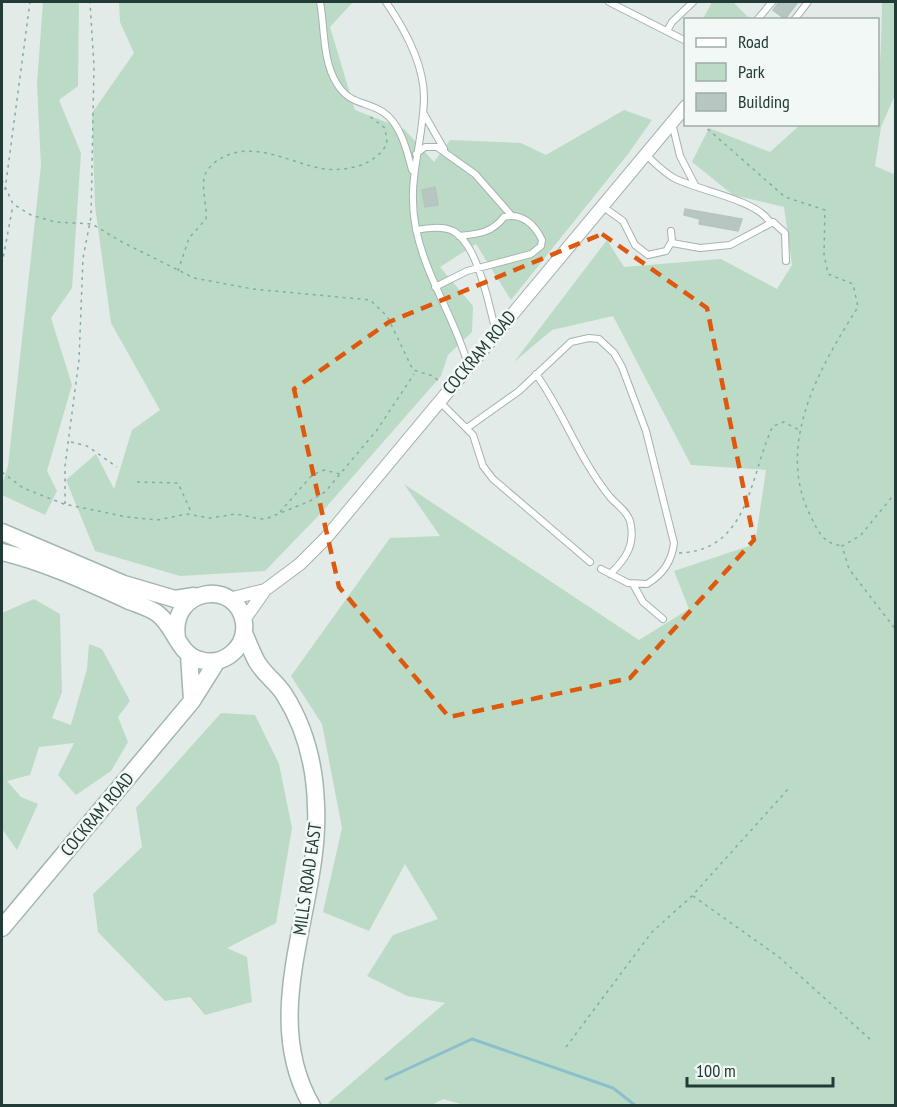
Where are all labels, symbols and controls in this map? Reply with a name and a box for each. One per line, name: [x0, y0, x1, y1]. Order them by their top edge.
legend: [684, 18, 879, 126]
text: Road: [738, 30, 769, 53]
text: Park: [738, 60, 765, 83]
text: Building: [738, 90, 790, 113]
street label: COCKRAM ROAD: [437, 305, 521, 399]
street label: COCKRAM ROAD: [55, 767, 139, 861]
street label: MILLS ROAD EAST: [288, 821, 326, 937]
scale bar: [687, 1050, 832, 1088]
text: 100 m: [696, 1059, 736, 1082]

